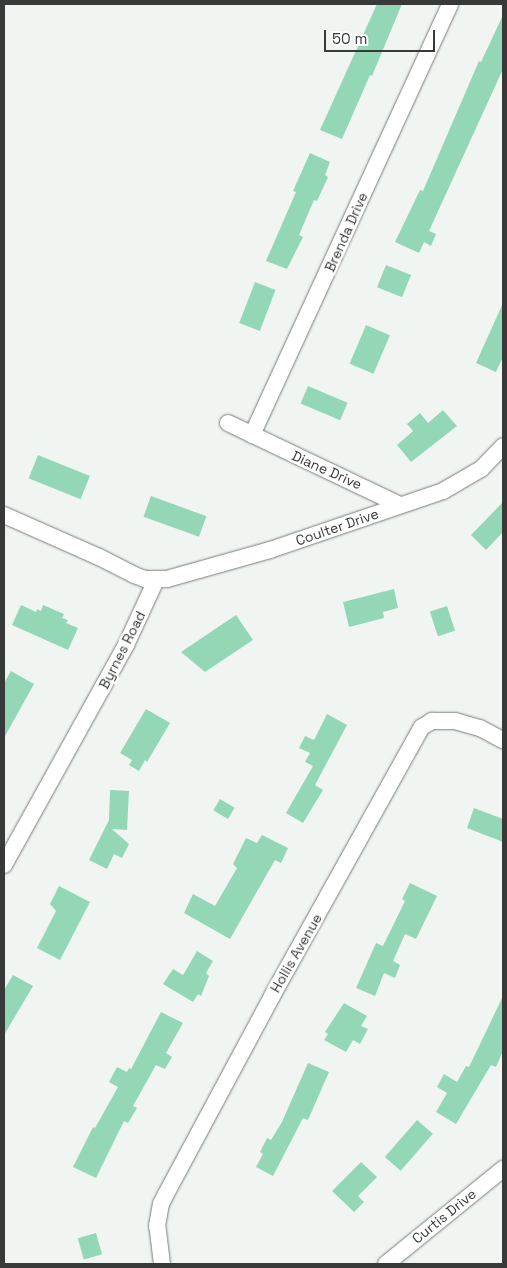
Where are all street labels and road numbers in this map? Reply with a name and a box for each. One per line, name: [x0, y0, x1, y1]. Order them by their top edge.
street label: Brenda Drive: [321, 190, 371, 274]
street label: Diane Drive: [289, 447, 365, 493]
street label: Coulter Drive: [293, 505, 381, 549]
street label: Byrnes Road: [95, 608, 149, 692]
street label: Hollis Avenue: [267, 910, 325, 996]
street label: Curtis Drive: [409, 1185, 479, 1247]

